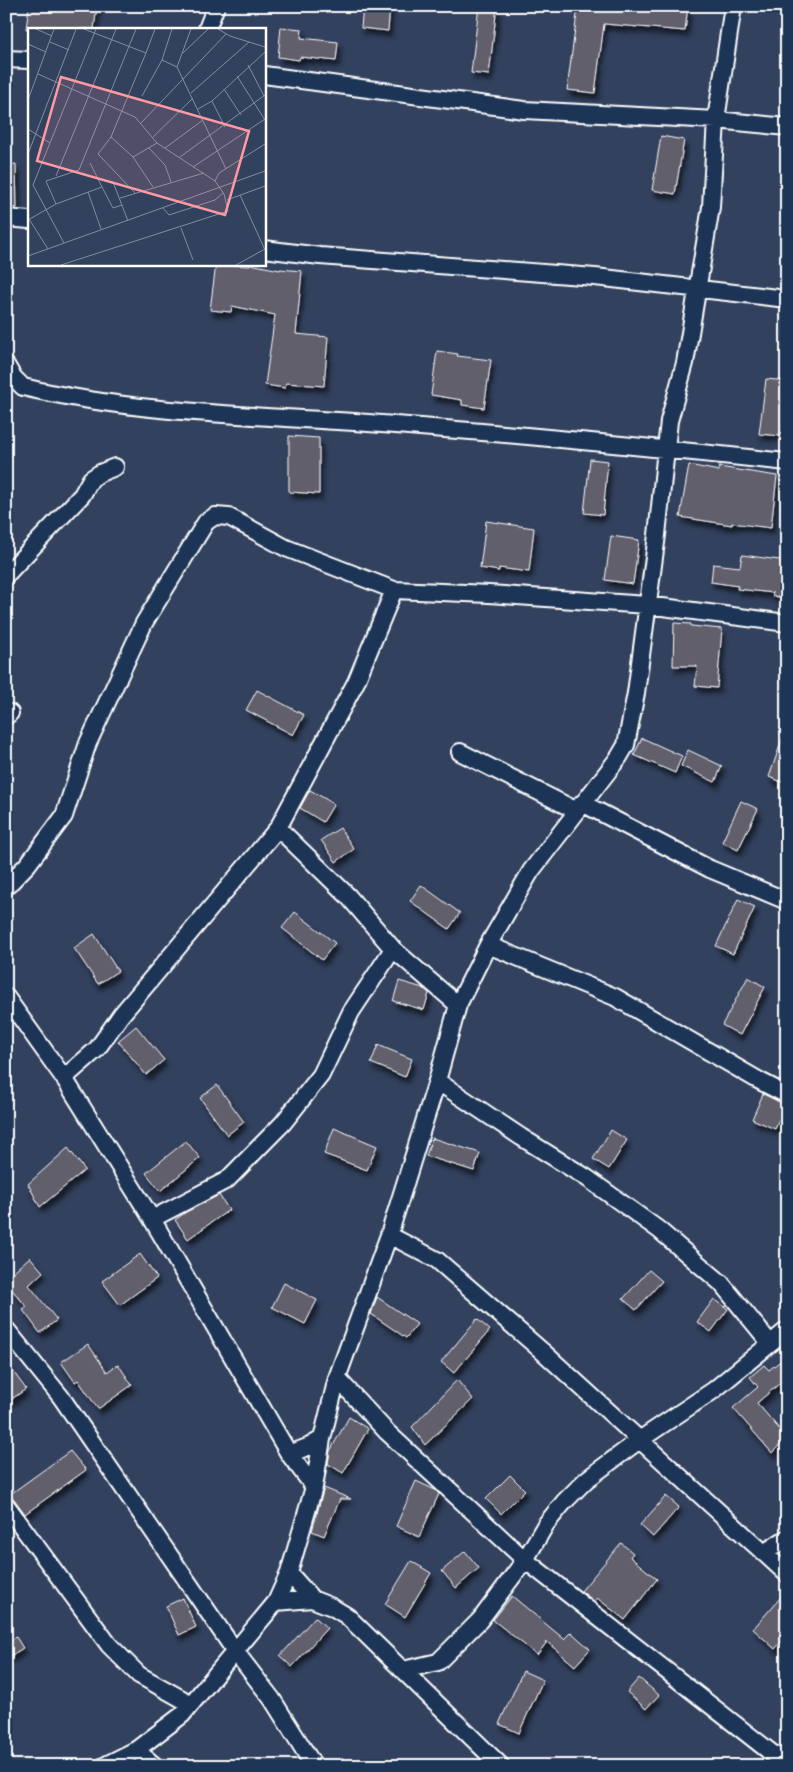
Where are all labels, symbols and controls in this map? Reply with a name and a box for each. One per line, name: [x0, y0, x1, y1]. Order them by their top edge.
inset map: [28, 28, 265, 265]

